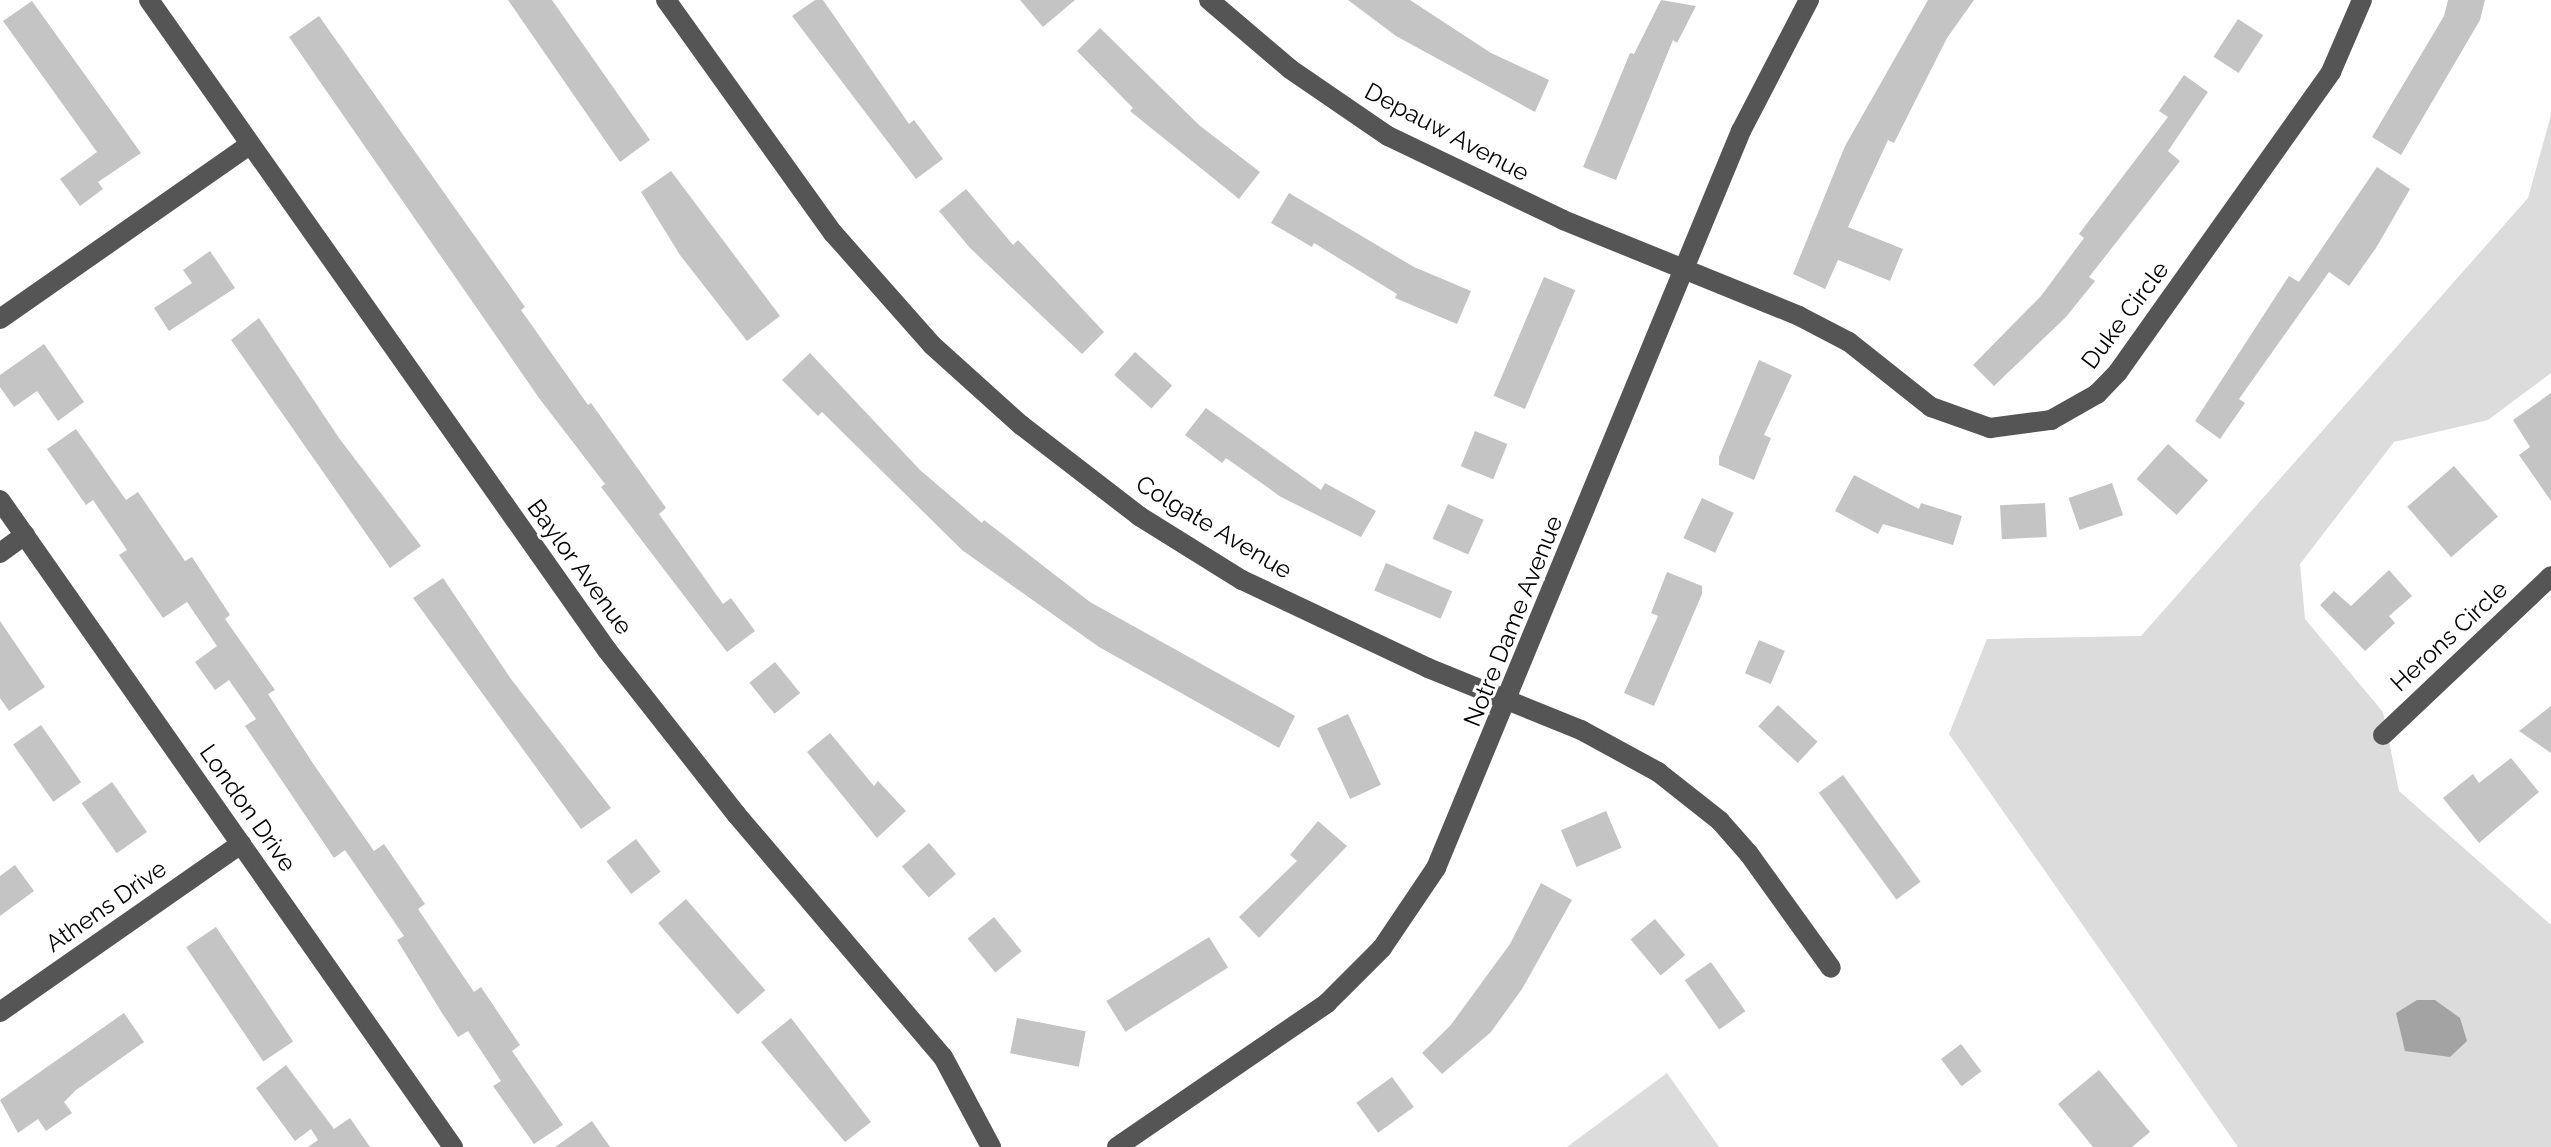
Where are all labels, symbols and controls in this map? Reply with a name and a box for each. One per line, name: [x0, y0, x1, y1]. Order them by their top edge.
street label: Depauw Avenue: [1359, 76, 1535, 188]
street label: Duke Circle: [2075, 256, 2175, 374]
street label: Colgate Avenue: [1131, 469, 1297, 585]
street label: Baylor Avenue: [521, 493, 639, 641]
street label: Notre Dame Avenue: [1457, 511, 1569, 731]
street label: Herons Circle: [2385, 575, 2513, 697]
street label: London Drive: [194, 739, 302, 877]
street label: Athens Drive: [40, 854, 172, 958]

